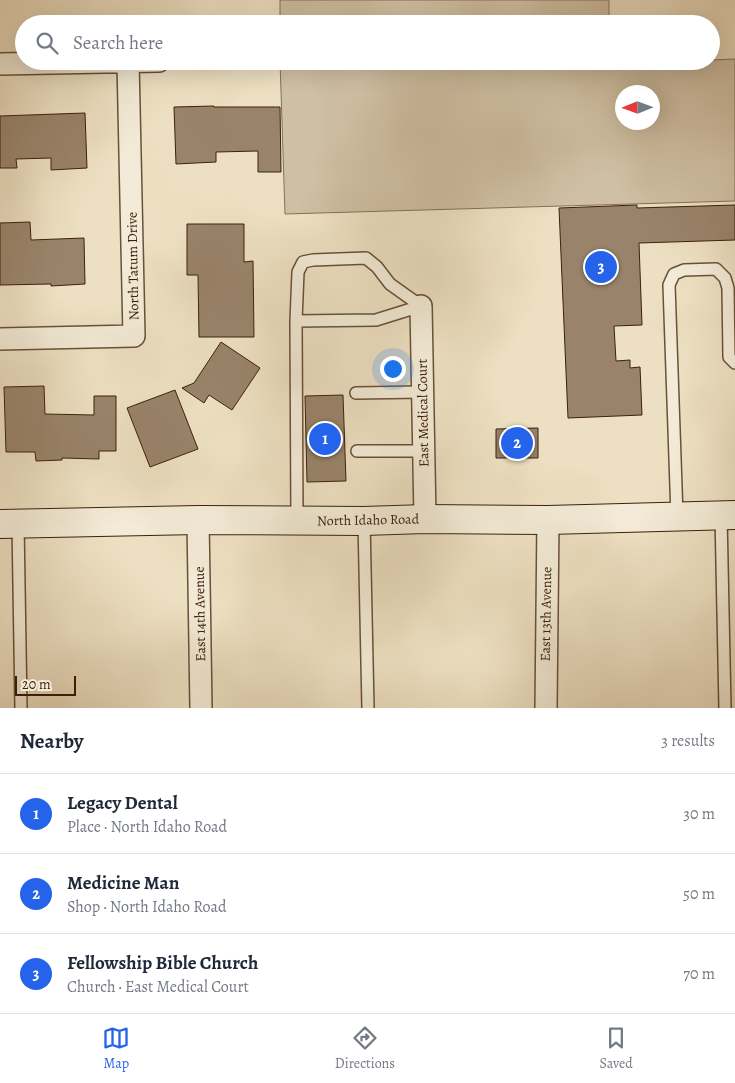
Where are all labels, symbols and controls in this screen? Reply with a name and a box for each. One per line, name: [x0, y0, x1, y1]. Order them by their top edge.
search box: [15, 15, 720, 70]
icon: search: [33, 29, 61, 57]
text: Search here: [73, 30, 163, 56]
north arrow: [615, 85, 660, 130]
street label: North Tatum Drive: [123, 212, 143, 320]
pin: 3: [585, 248, 617, 286]
your location: [380, 356, 406, 382]
street label: East Medical Court: [413, 358, 433, 467]
pin: 1: [309, 420, 341, 458]
pin: 2: [501, 424, 533, 462]
street label: North Idaho Road: [317, 510, 420, 530]
street label: East 14th Avenue: [190, 566, 210, 662]
street label: East 13th Avenue: [536, 566, 556, 662]
scale bar: [15, 673, 76, 696]
text: 20 m: [22, 675, 51, 694]
text: Nearby: [20, 727, 83, 755]
text: 3 results: [661, 730, 715, 752]
text: Legacy Dental: [67, 790, 178, 816]
text: 1: [33, 803, 39, 825]
text: 30 m: [683, 803, 715, 825]
text: Place · North Idaho Road: [67, 816, 227, 838]
text: Medicine Man: [67, 870, 179, 896]
text: 2: [32, 883, 40, 905]
text: 50 m: [683, 883, 715, 905]
text: Shop · North Idaho Road: [67, 896, 227, 918]
text: Fellowship Bible Church: [67, 950, 258, 976]
text: 3: [33, 963, 39, 985]
text: 70 m: [683, 963, 715, 985]
text: Church · East Medical Court: [67, 976, 249, 998]
tab: Map: [102, 1024, 130, 1073]
tab: Directions: [335, 1024, 395, 1073]
tab: Saved: [600, 1024, 633, 1073]

